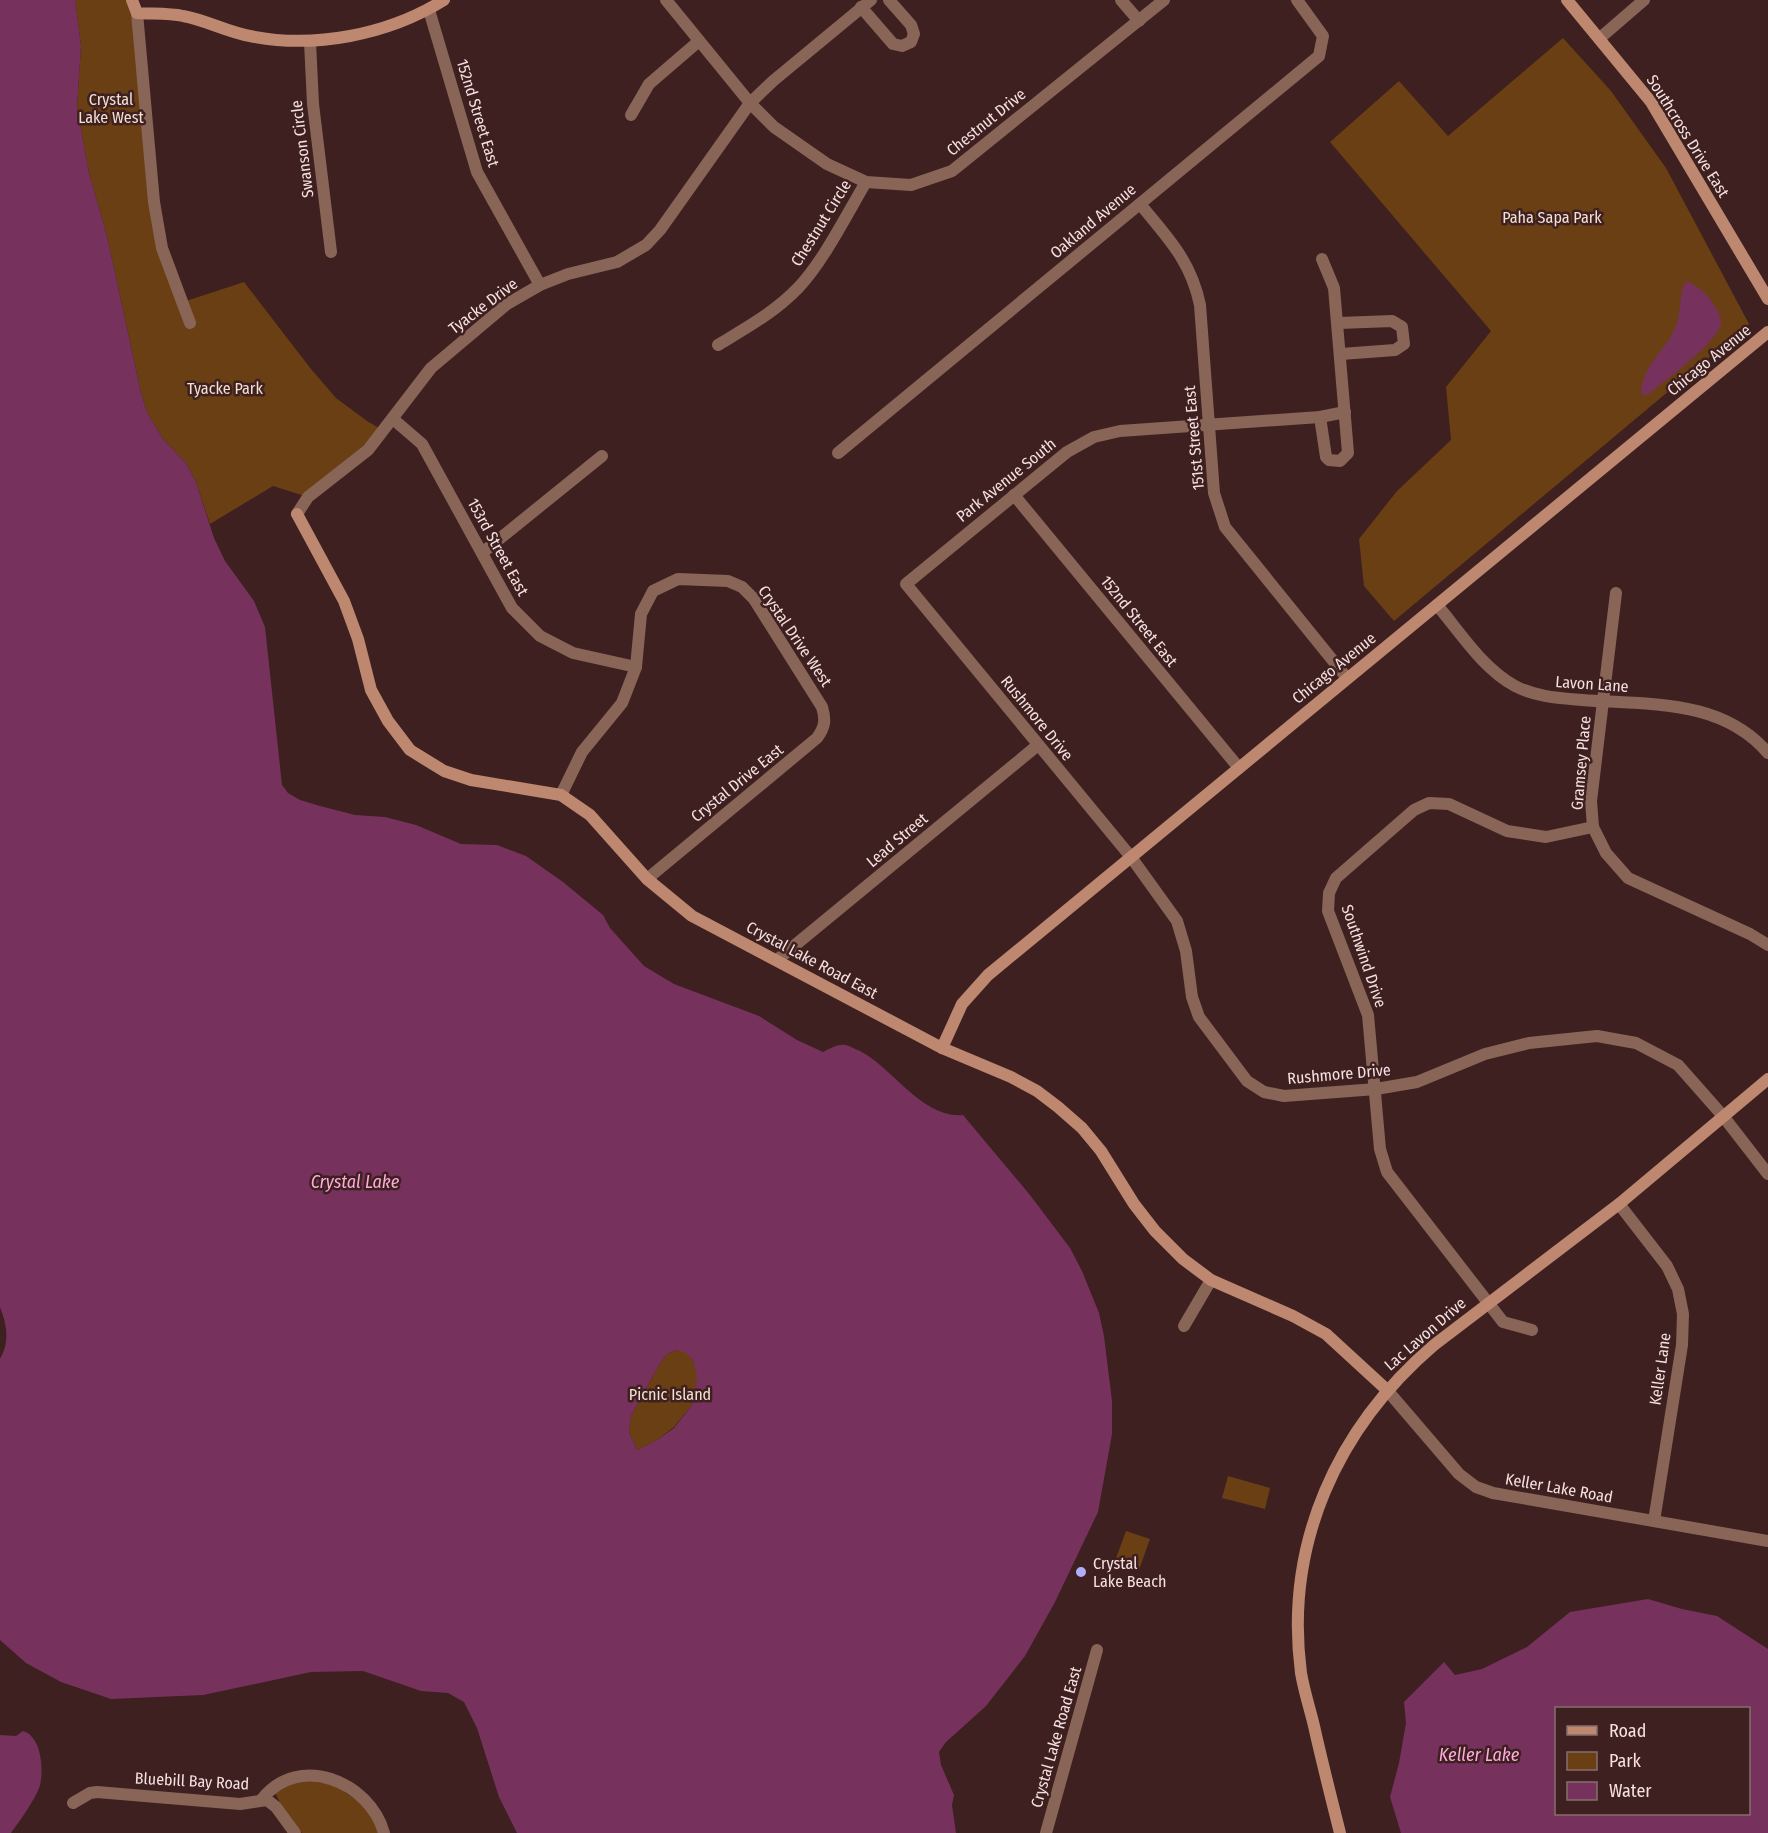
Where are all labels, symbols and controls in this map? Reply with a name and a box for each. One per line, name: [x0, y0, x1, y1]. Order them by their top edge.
street label: 152nd Street East: [453, 57, 504, 170]
street label: Southcross Drive East: [1643, 71, 1734, 201]
street label: Chestnut Drive: [943, 84, 1029, 160]
park label: Crystal Lake West: [78, 90, 145, 127]
street label: Swanson Circle: [287, 99, 317, 199]
street label: Chestnut Circle: [787, 176, 855, 270]
street label: Oakland Avenue: [1046, 180, 1140, 262]
park label: Paha Sapa Park: [1502, 208, 1602, 227]
street label: Tyacke Drive: [445, 274, 521, 338]
street label: Chicago Avenue: [1663, 320, 1755, 400]
park label: Tyacke Park: [187, 379, 263, 398]
street label: 151st Street East: [1180, 384, 1208, 491]
street label: Park Avenue South: [952, 434, 1060, 526]
street label: 153rd Street East: [463, 495, 533, 600]
street label: 152nd Street East: [1097, 572, 1182, 671]
street label: Crystal Drive West: [754, 582, 836, 691]
street label: Chicago Avenue: [1288, 628, 1380, 708]
street label: Rushmore Drive: [997, 672, 1077, 764]
street label: Lavon Lane: [1555, 672, 1629, 696]
street label: Gramsey Place: [1567, 715, 1595, 811]
street label: Crystal Drive East: [687, 740, 787, 826]
street label: Lead Street: [863, 808, 932, 871]
street label: Southwind Drive: [1338, 902, 1391, 1010]
street label: Crystal Lake Road East: [743, 917, 882, 1003]
street label: Rushmore Drive: [1286, 1060, 1392, 1088]
water label: Crystal Lake: [311, 1171, 400, 1193]
street label: Lac Lavon Drive: [1380, 1293, 1470, 1374]
street label: Keller Lane: [1646, 1331, 1674, 1406]
park label: Picnic Island: [629, 1385, 711, 1404]
street label: Keller Lake Road: [1504, 1469, 1614, 1507]
place label: Crystal Lake Beach: [1093, 1554, 1166, 1591]
marker: Crystal Lake Beach: [1074, 1565, 1088, 1579]
street label: Crystal Lake Road East: [1027, 1664, 1085, 1810]
legend: [1555, 1707, 1750, 1815]
text: Road: [1609, 1720, 1646, 1742]
water label: Keller Lake: [1439, 1744, 1520, 1766]
text: Park: [1609, 1750, 1642, 1772]
street label: Bluebill Bay Road: [134, 1769, 250, 1793]
text: Water: [1609, 1780, 1652, 1802]

